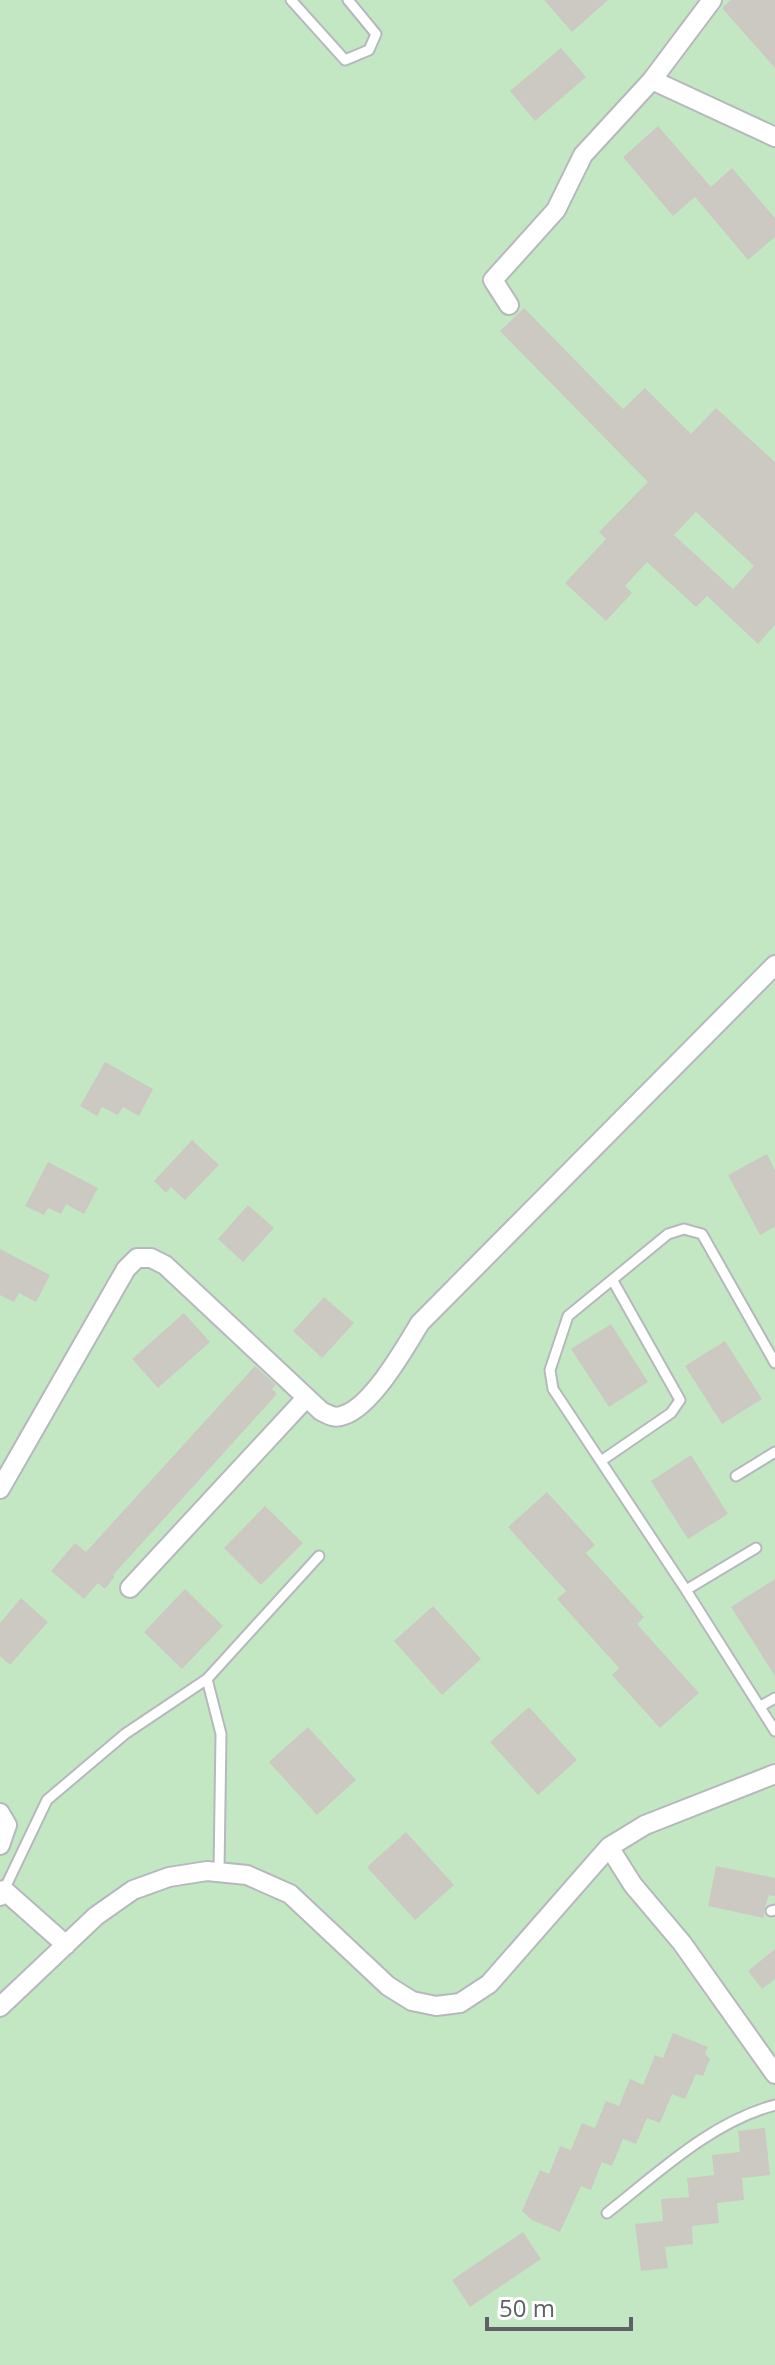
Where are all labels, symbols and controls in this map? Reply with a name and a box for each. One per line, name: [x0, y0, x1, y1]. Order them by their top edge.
scale bar: [487, 2281, 631, 2331]
text: 50 m: [499, 2291, 555, 2324]

